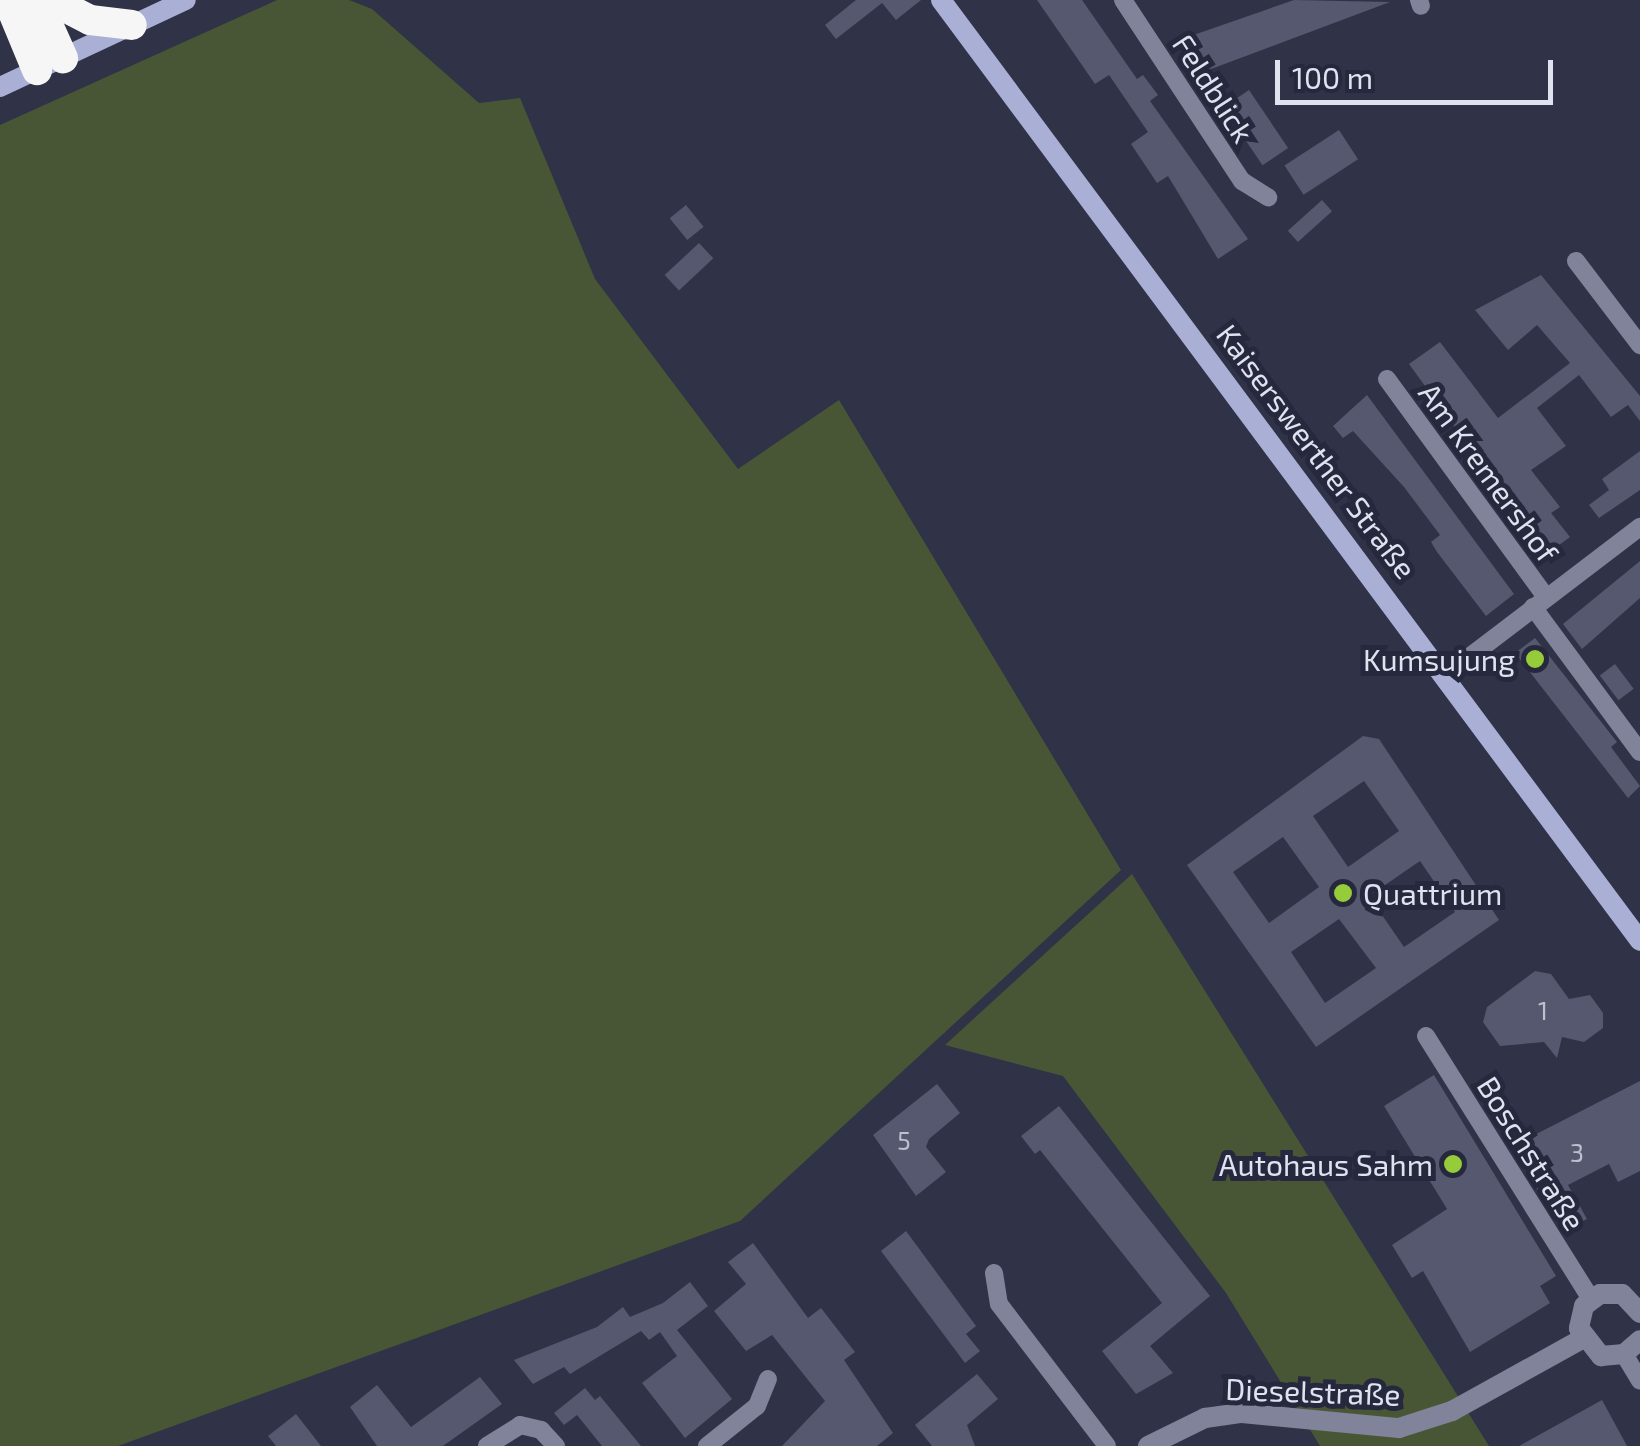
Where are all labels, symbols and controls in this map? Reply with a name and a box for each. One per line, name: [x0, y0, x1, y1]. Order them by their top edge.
street label: Feldblick: [1166, 27, 1262, 149]
scale bar: [1280, 40, 1558, 102]
text: 100 m: [1292, 59, 1373, 95]
street label: Kaiserswerther Straße: [1209, 317, 1425, 585]
street label: Am Kremershof: [1412, 375, 1566, 569]
place label: Kumsujung: [1363, 641, 1515, 677]
marker: Kumsujung: [1524, 648, 1546, 670]
place label: Quattrium: [1363, 875, 1502, 911]
marker: Quattrium: [1332, 882, 1354, 904]
house number: 1: [1538, 995, 1548, 1025]
street label: Boschstraße: [1470, 1069, 1594, 1237]
house number: 5: [897, 1125, 911, 1155]
house number: 3: [1570, 1137, 1584, 1167]
place label: Autohaus Sahm: [1219, 1146, 1433, 1182]
marker: Autohaus Sahm: [1442, 1153, 1464, 1175]
street label: Dieselstraße: [1225, 1370, 1401, 1412]

